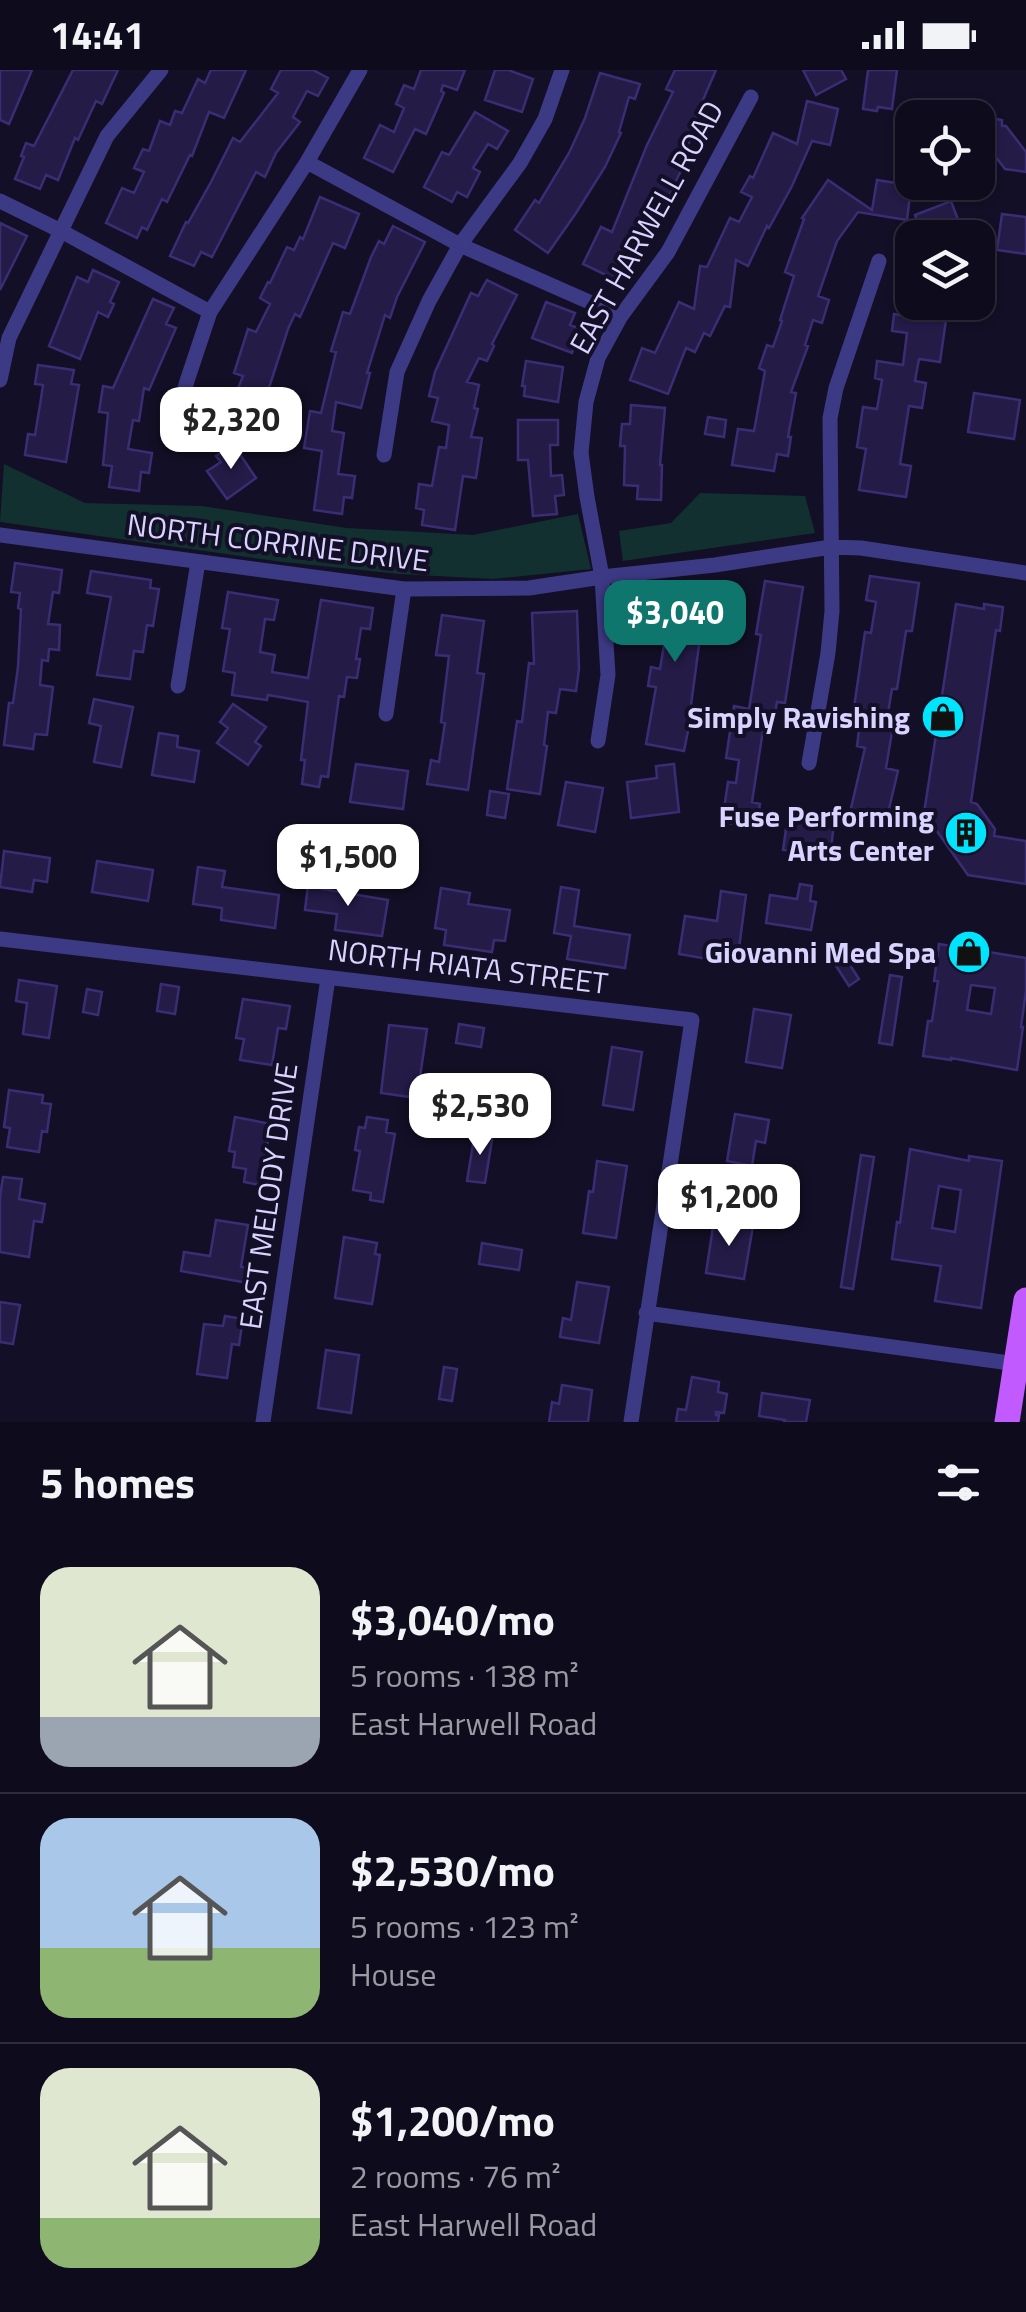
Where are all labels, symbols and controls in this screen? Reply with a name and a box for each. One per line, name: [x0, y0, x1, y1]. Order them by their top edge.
text: 14:41: [50, 6, 145, 64]
street label: EAST HARWELL ROAD: [557, 92, 735, 362]
map controls: [895, 100, 995, 320]
button: locate: [895, 100, 995, 200]
button: layers: [895, 220, 995, 320]
pin: $2,320: [150, 387, 312, 472]
text: $2,320: [182, 395, 280, 443]
street label: NORTH CORRINE DRIVE: [124, 501, 432, 583]
pin: $3,040: [594, 580, 756, 665]
text: $3,040: [626, 588, 724, 636]
place label: Simply Ravishing: [687, 694, 910, 740]
shop icon: Simply Ravishing: [920, 694, 966, 740]
place label: Fuse Performing Arts Center: [718, 793, 934, 873]
building icon: Fuse Performing Arts Center: [943, 810, 989, 856]
pin: $1,500: [267, 824, 429, 909]
text: $1,500: [299, 832, 397, 880]
street label: NORTH RIATA STREET: [325, 926, 611, 1006]
place label: Giovanni Med Spa: [705, 929, 936, 975]
shop icon: Giovanni Med Spa: [946, 929, 992, 975]
street label: EAST MELODY DRIVE: [227, 1060, 309, 1332]
pin: $2,530: [399, 1073, 561, 1158]
text: $2,530: [431, 1081, 529, 1129]
pin: $1,200: [648, 1164, 810, 1249]
text: $1,200: [680, 1172, 778, 1220]
text: 5 homes: [40, 1450, 195, 1514]
icon: filters: [931, 1455, 986, 1510]
text: $3,040/mo: [350, 1587, 555, 1651]
icon: home: [120, 1607, 240, 1727]
text: 5 rooms · 138 m²: [350, 1651, 579, 1699]
text: East Harwell Road: [350, 1699, 597, 1747]
text: $2,530/mo: [350, 1838, 555, 1902]
icon: home: [120, 1858, 240, 1978]
text: 5 rooms · 123 m²: [350, 1902, 579, 1950]
text: House: [350, 1950, 436, 1998]
text: $1,200/mo: [350, 2088, 555, 2152]
icon: home: [120, 2108, 240, 2228]
text: 2 rooms · 76 m²: [350, 2152, 561, 2200]
text: East Harwell Road: [350, 2200, 597, 2248]

